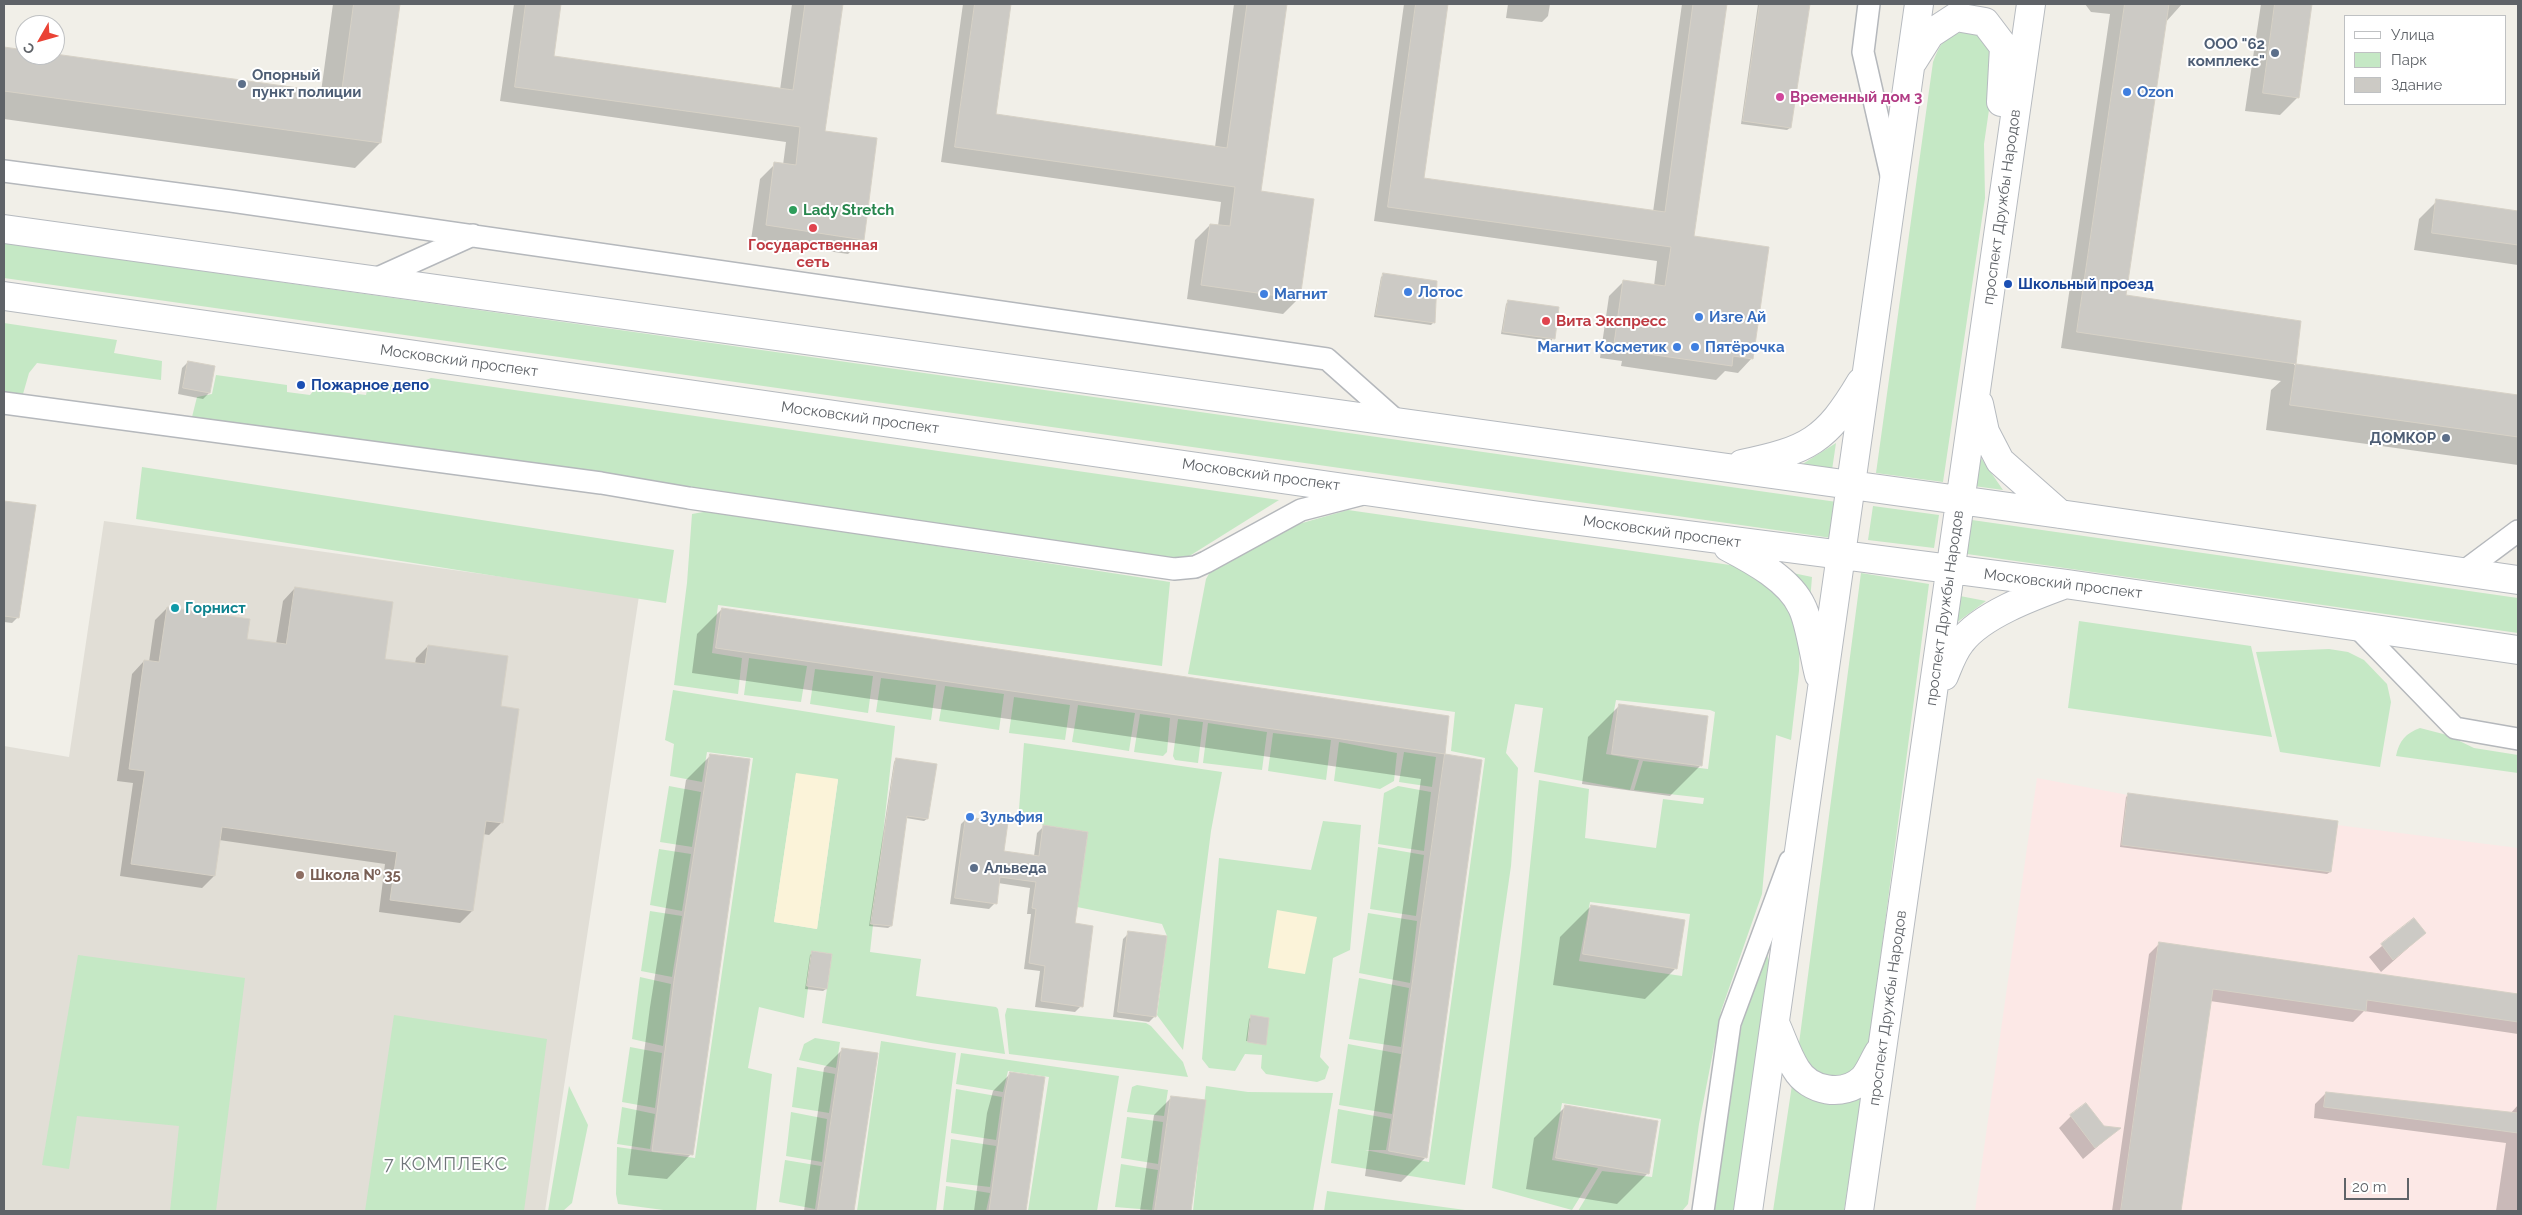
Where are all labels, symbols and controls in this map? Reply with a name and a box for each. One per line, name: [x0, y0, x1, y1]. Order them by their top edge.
north arrow: [15, 15, 65, 65]
legend: [2344, 15, 2507, 105]
text: Улица: [2391, 26, 2435, 44]
place label: ООО "62 комплекс": [2188, 35, 2265, 70]
text: С: [20, 40, 38, 57]
marker: ООО "62 комплекс": [2269, 47, 2281, 59]
text: Парк: [2391, 51, 2427, 69]
place label: Опорный пункт полиции: [252, 66, 361, 101]
text: Здание: [2391, 76, 2442, 94]
marker: Опорный пункт полиции: [236, 78, 248, 90]
place label: Ozon: [2137, 83, 2174, 101]
marker: Ozon: [2121, 86, 2133, 98]
place label: Временный дом 3: [1790, 88, 1922, 106]
marker: Временный дом 3: [1774, 91, 1786, 103]
street label: проспект Дружбы Народов: [1979, 108, 2025, 306]
place label: Lady Stretch: [803, 201, 894, 219]
marker: Lady Stretch: [787, 204, 799, 216]
marker: Государственная сеть: [807, 222, 819, 234]
place label: Государственная сеть: [748, 236, 878, 271]
place label: Школьный проезд: [2018, 275, 2154, 293]
marker: Школьный проезд: [2002, 278, 2014, 290]
place label: Лотос: [1418, 283, 1463, 301]
place label: Магнит: [1274, 285, 1328, 303]
marker: Лотос: [1402, 286, 1414, 298]
marker: Магнит: [1258, 288, 1270, 300]
place label: Изге Ай: [1709, 308, 1766, 326]
marker: Изге Ай: [1693, 311, 1705, 323]
place label: Вита Экспресс: [1556, 312, 1666, 330]
marker: Вита Экспресс: [1540, 315, 1552, 327]
place label: Магнит Косметик: [1537, 338, 1667, 356]
place label: Пятёрочка: [1705, 338, 1785, 356]
street label: Московский проспект: [379, 341, 539, 381]
marker: Магнит Косметик: [1671, 341, 1683, 353]
marker: Пятёрочка: [1689, 341, 1701, 353]
place label: Пожарное депо: [311, 376, 429, 394]
marker: Пожарное депо: [295, 379, 307, 391]
street label: Московский проспект: [780, 398, 940, 438]
place label: ДОМКОР: [2369, 429, 2436, 447]
marker: ДОМКОР: [2440, 432, 2452, 444]
street label: Московский проспект: [1181, 455, 1341, 495]
street label: проспект Дружбы Народов: [1922, 509, 1968, 707]
street label: Московский проспект: [1582, 512, 1742, 552]
street label: Московский проспект: [1983, 565, 2143, 603]
place label: Горнист: [185, 599, 246, 617]
marker: Горнист: [169, 602, 181, 614]
place label: Зульфия: [980, 808, 1043, 826]
marker: Зульфия: [964, 811, 976, 823]
place label: Альведа: [984, 859, 1047, 877]
marker: Альведа: [968, 862, 980, 874]
place label: Школа № 35: [310, 866, 401, 884]
marker: Школа № 35: [294, 869, 306, 881]
street label: проспект Дружбы Народов: [1865, 909, 1911, 1107]
district label: 7 КОМПЛЕКС: [383, 1154, 509, 1176]
scale bar: [2347, 1168, 2412, 1200]
text: 20 m: [2352, 1178, 2387, 1196]

